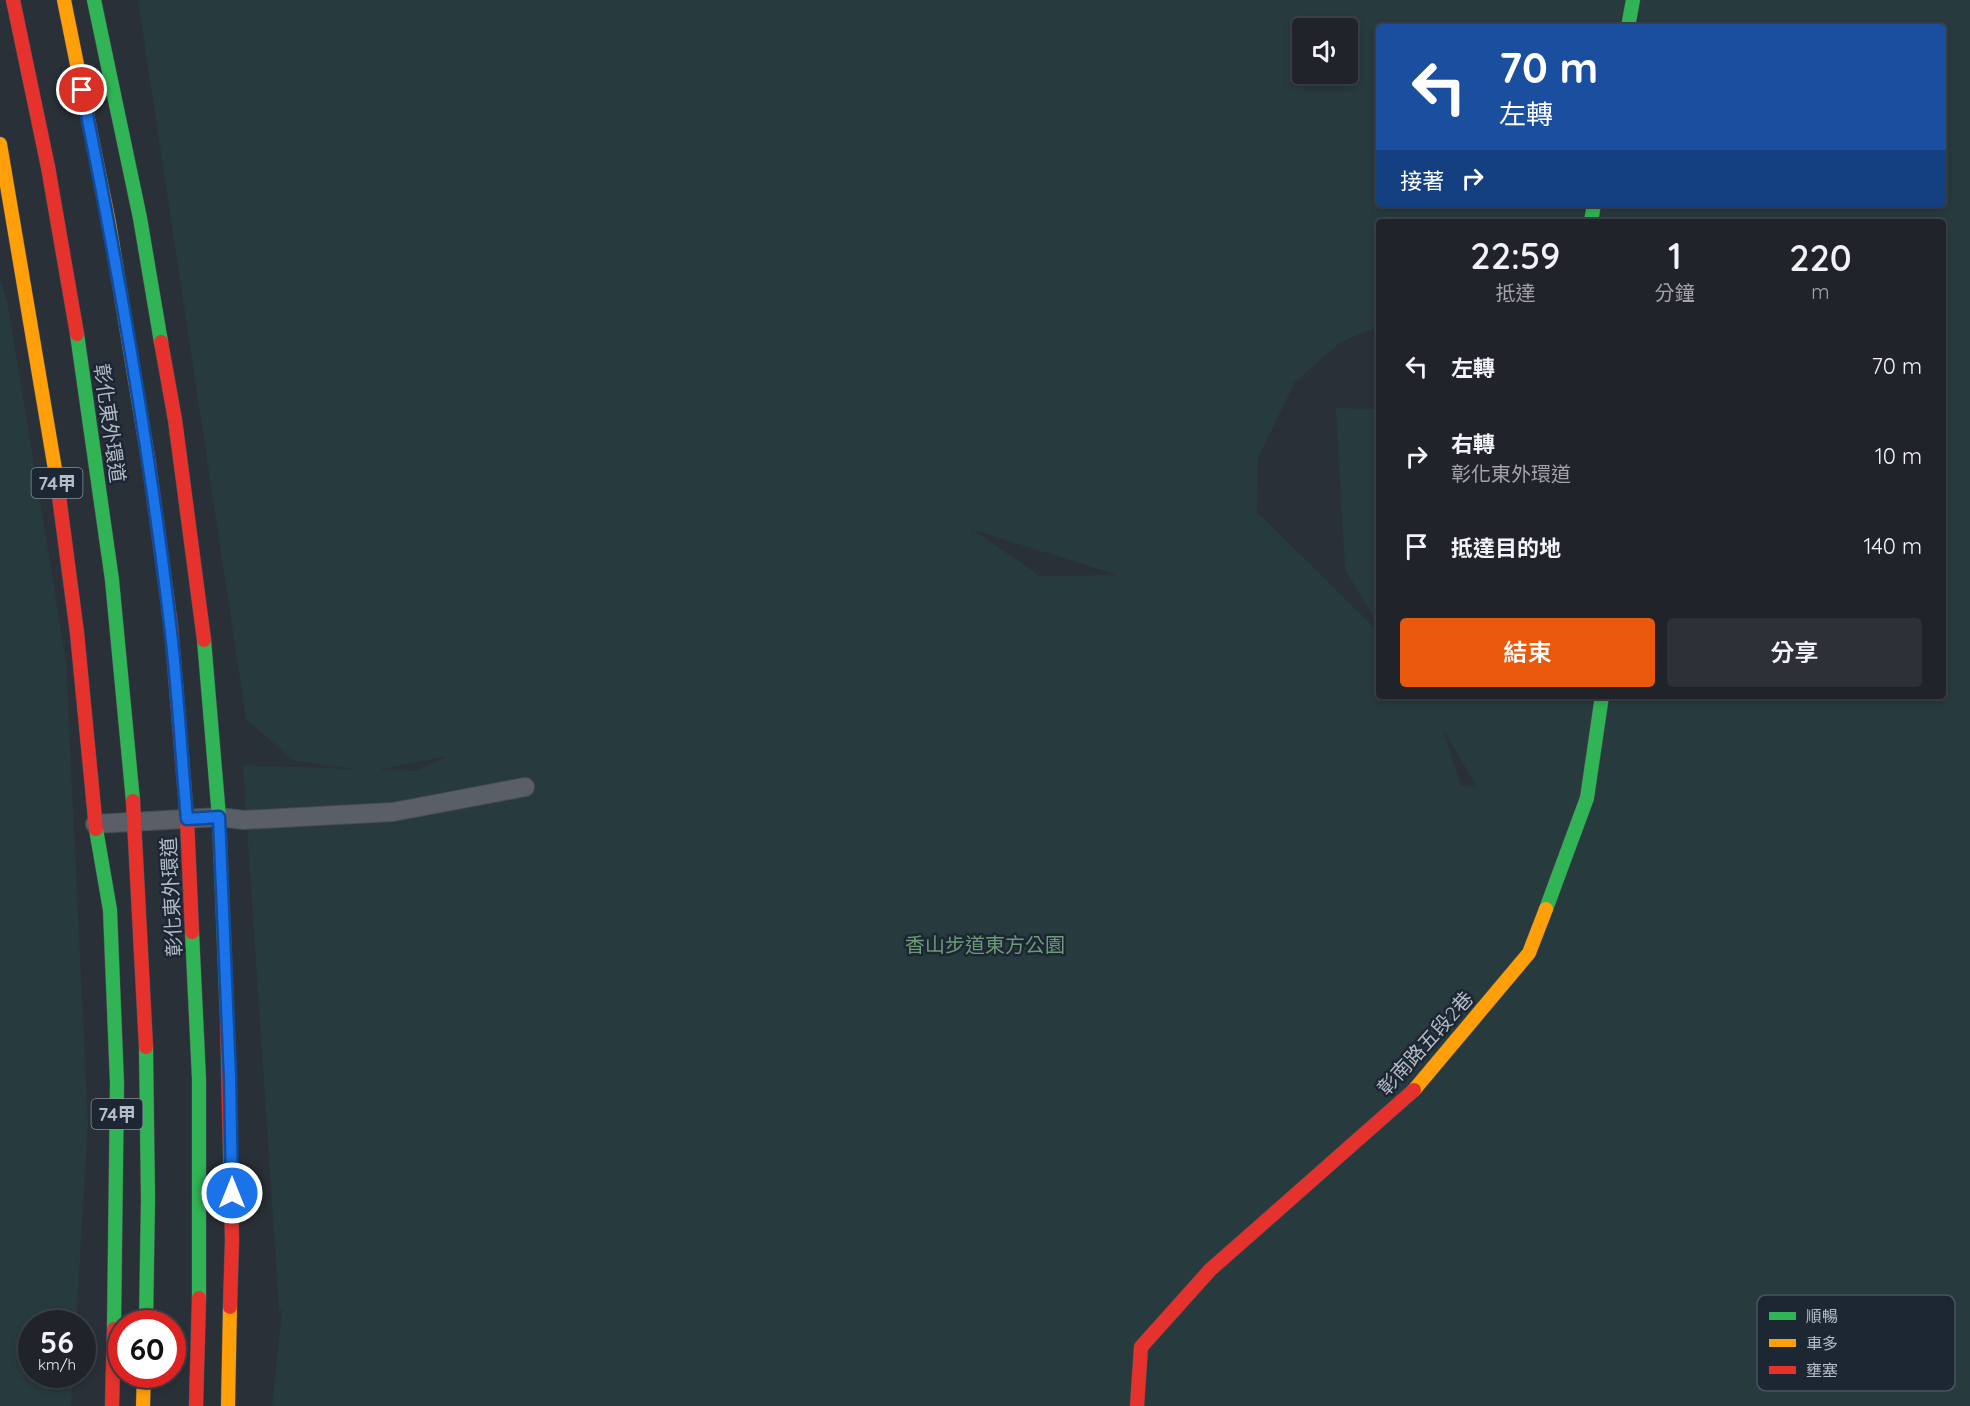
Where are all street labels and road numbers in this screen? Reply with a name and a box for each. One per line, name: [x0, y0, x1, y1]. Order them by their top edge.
street label: 彰化東外環道: [89, 362, 131, 484]
road number: 74甲: [32, 468, 82, 498]
street label: 彰化東外環道: [155, 836, 187, 958]
street label: 彰南路五段2巷: [1372, 986, 1478, 1100]
road number: 74甲: [92, 1099, 142, 1129]

